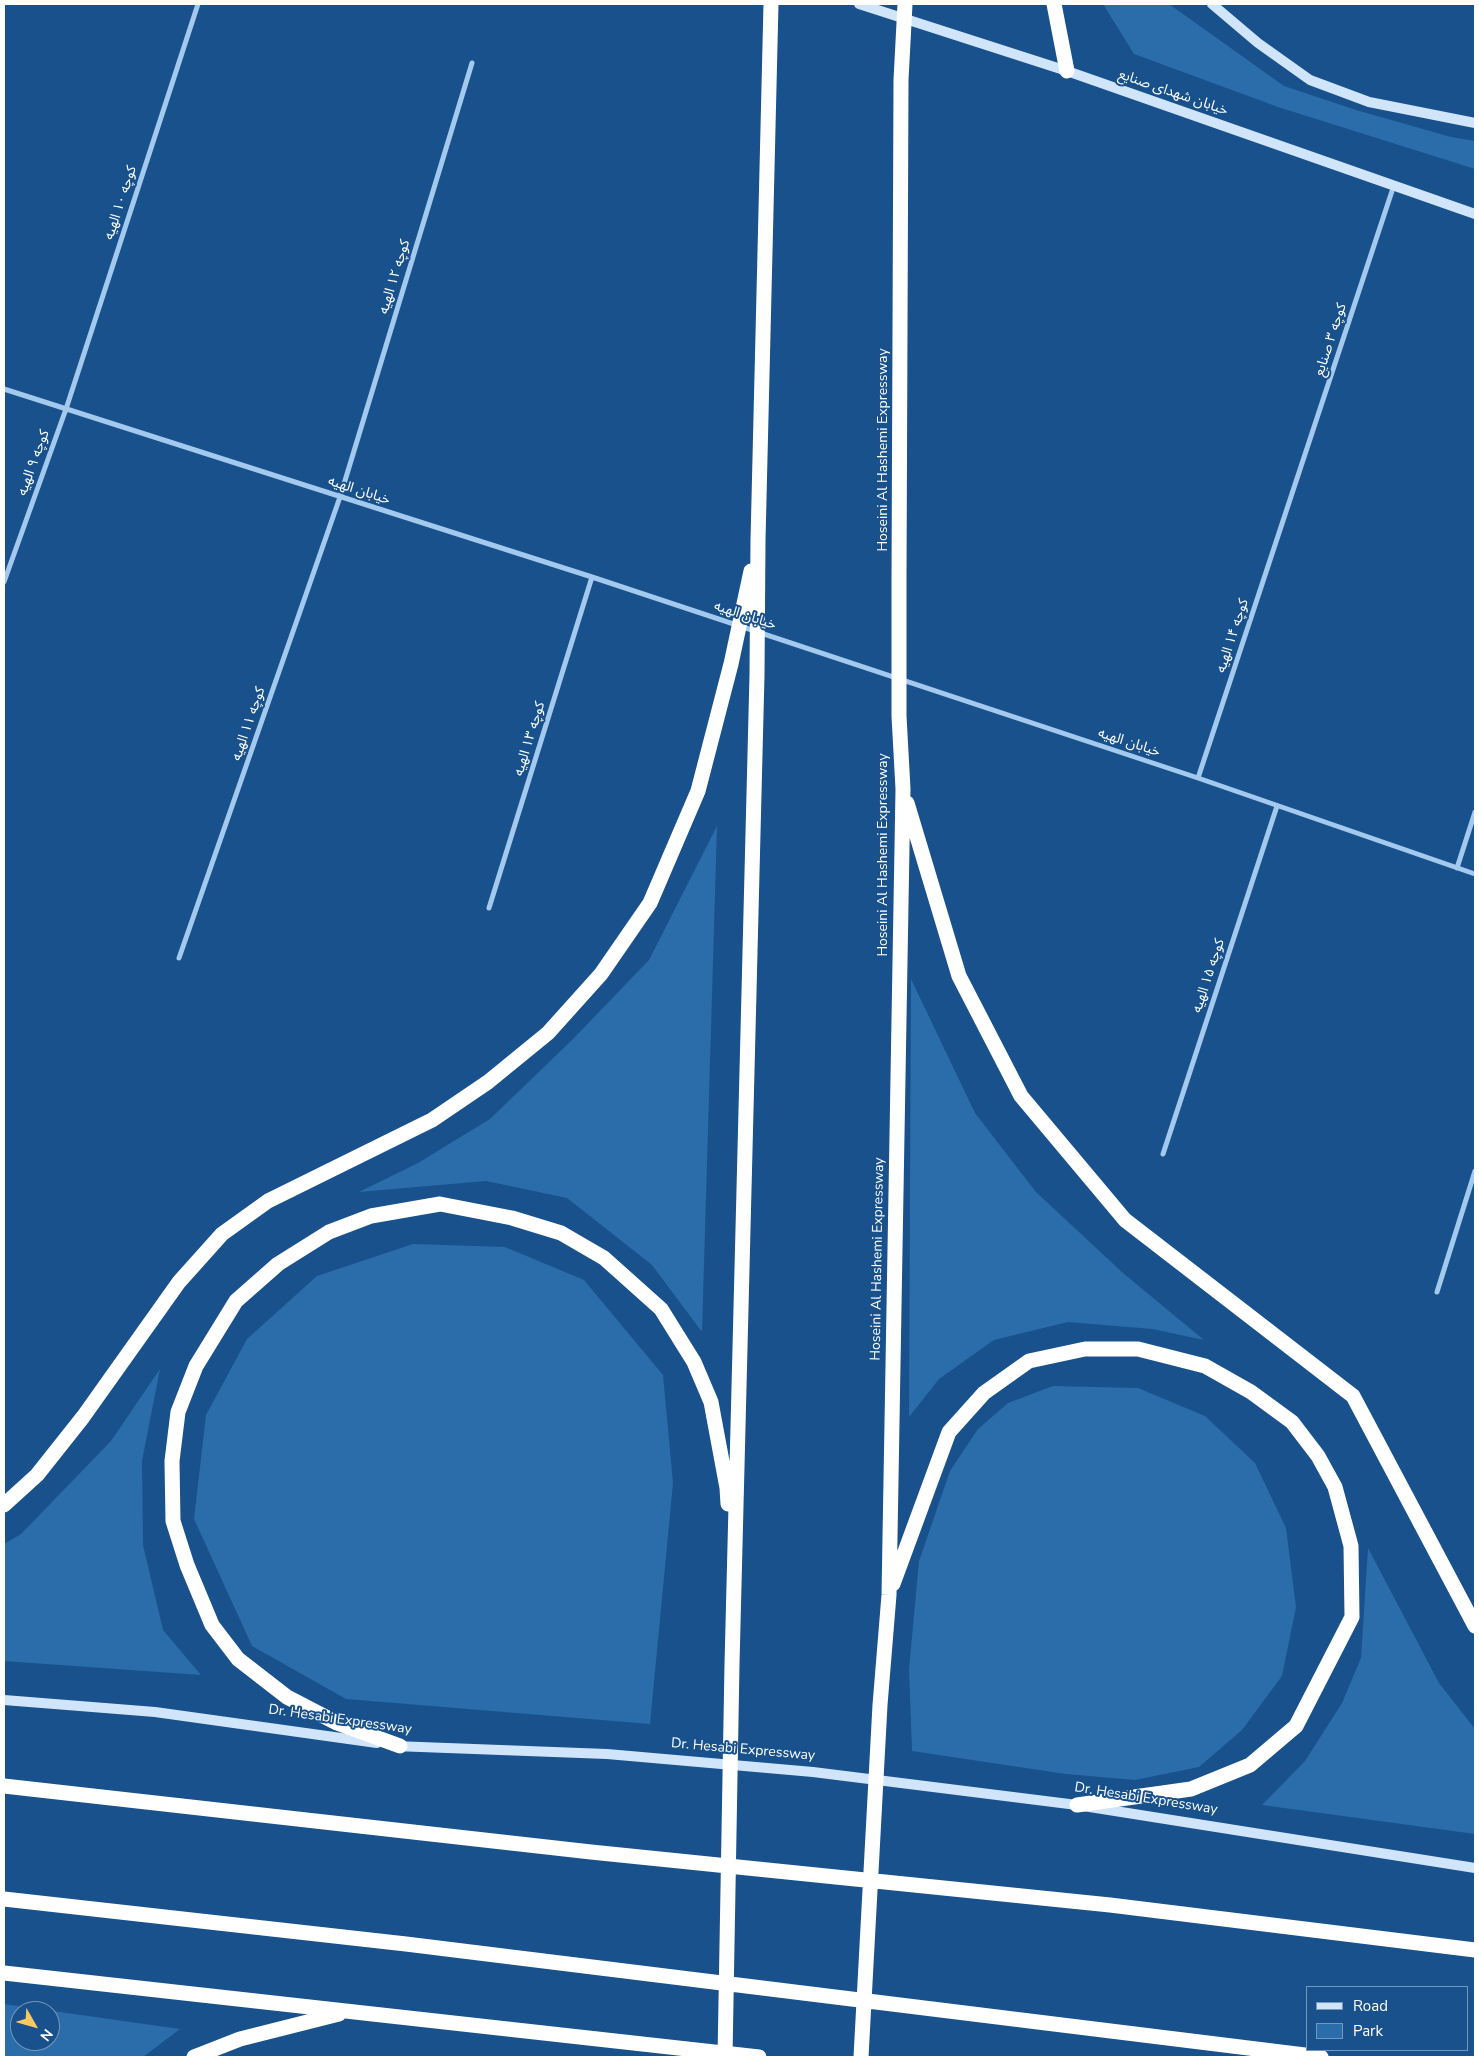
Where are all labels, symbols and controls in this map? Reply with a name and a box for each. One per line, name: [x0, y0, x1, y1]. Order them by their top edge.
street label: خیابان شهدای صنایع: [1116, 66, 1230, 120]
street label: کوچه ۱۰ الهیه: [101, 164, 141, 242]
street label: کوچه ۱۲ الهیه: [376, 238, 414, 316]
street label: کوچه ۳ صنایع: [1311, 301, 1351, 379]
street label: Hoseini Al Hashemi Expressway: [876, 348, 892, 552]
street label: کوچه ۹ الهیه: [14, 428, 54, 498]
street label: خیابان الهیه: [326, 473, 392, 509]
street label: کوچه ۱۴ الهیه: [1213, 597, 1253, 675]
street label: خیابان الهیه: [712, 598, 778, 634]
street label: کوچه ۱۱ الهیه: [229, 685, 269, 763]
street label: کوچه ۱۳ الهیه: [511, 700, 549, 778]
street label: خیابان الهیه: [1096, 725, 1162, 761]
street label: Hoseini Al Hashemi Expressway: [876, 753, 892, 957]
street label: کوچه ۱۵ الهیه: [1189, 937, 1229, 1015]
street label: Hoseini Al Hashemi Expressway: [868, 1157, 888, 1361]
street label: Dr. Hesabi Expressway: [267, 1702, 413, 1738]
street label: Dr. Hesabi Expressway: [670, 1735, 816, 1765]
street label: Dr. Hesabi Expressway: [1073, 1779, 1219, 1819]
legend: [1306, 1986, 1469, 2051]
text: Road: [1353, 1996, 1388, 2016]
north arrow: [10, 2001, 60, 2051]
text: Park: [1353, 2021, 1383, 2041]
text: N: [36, 2025, 57, 2045]

